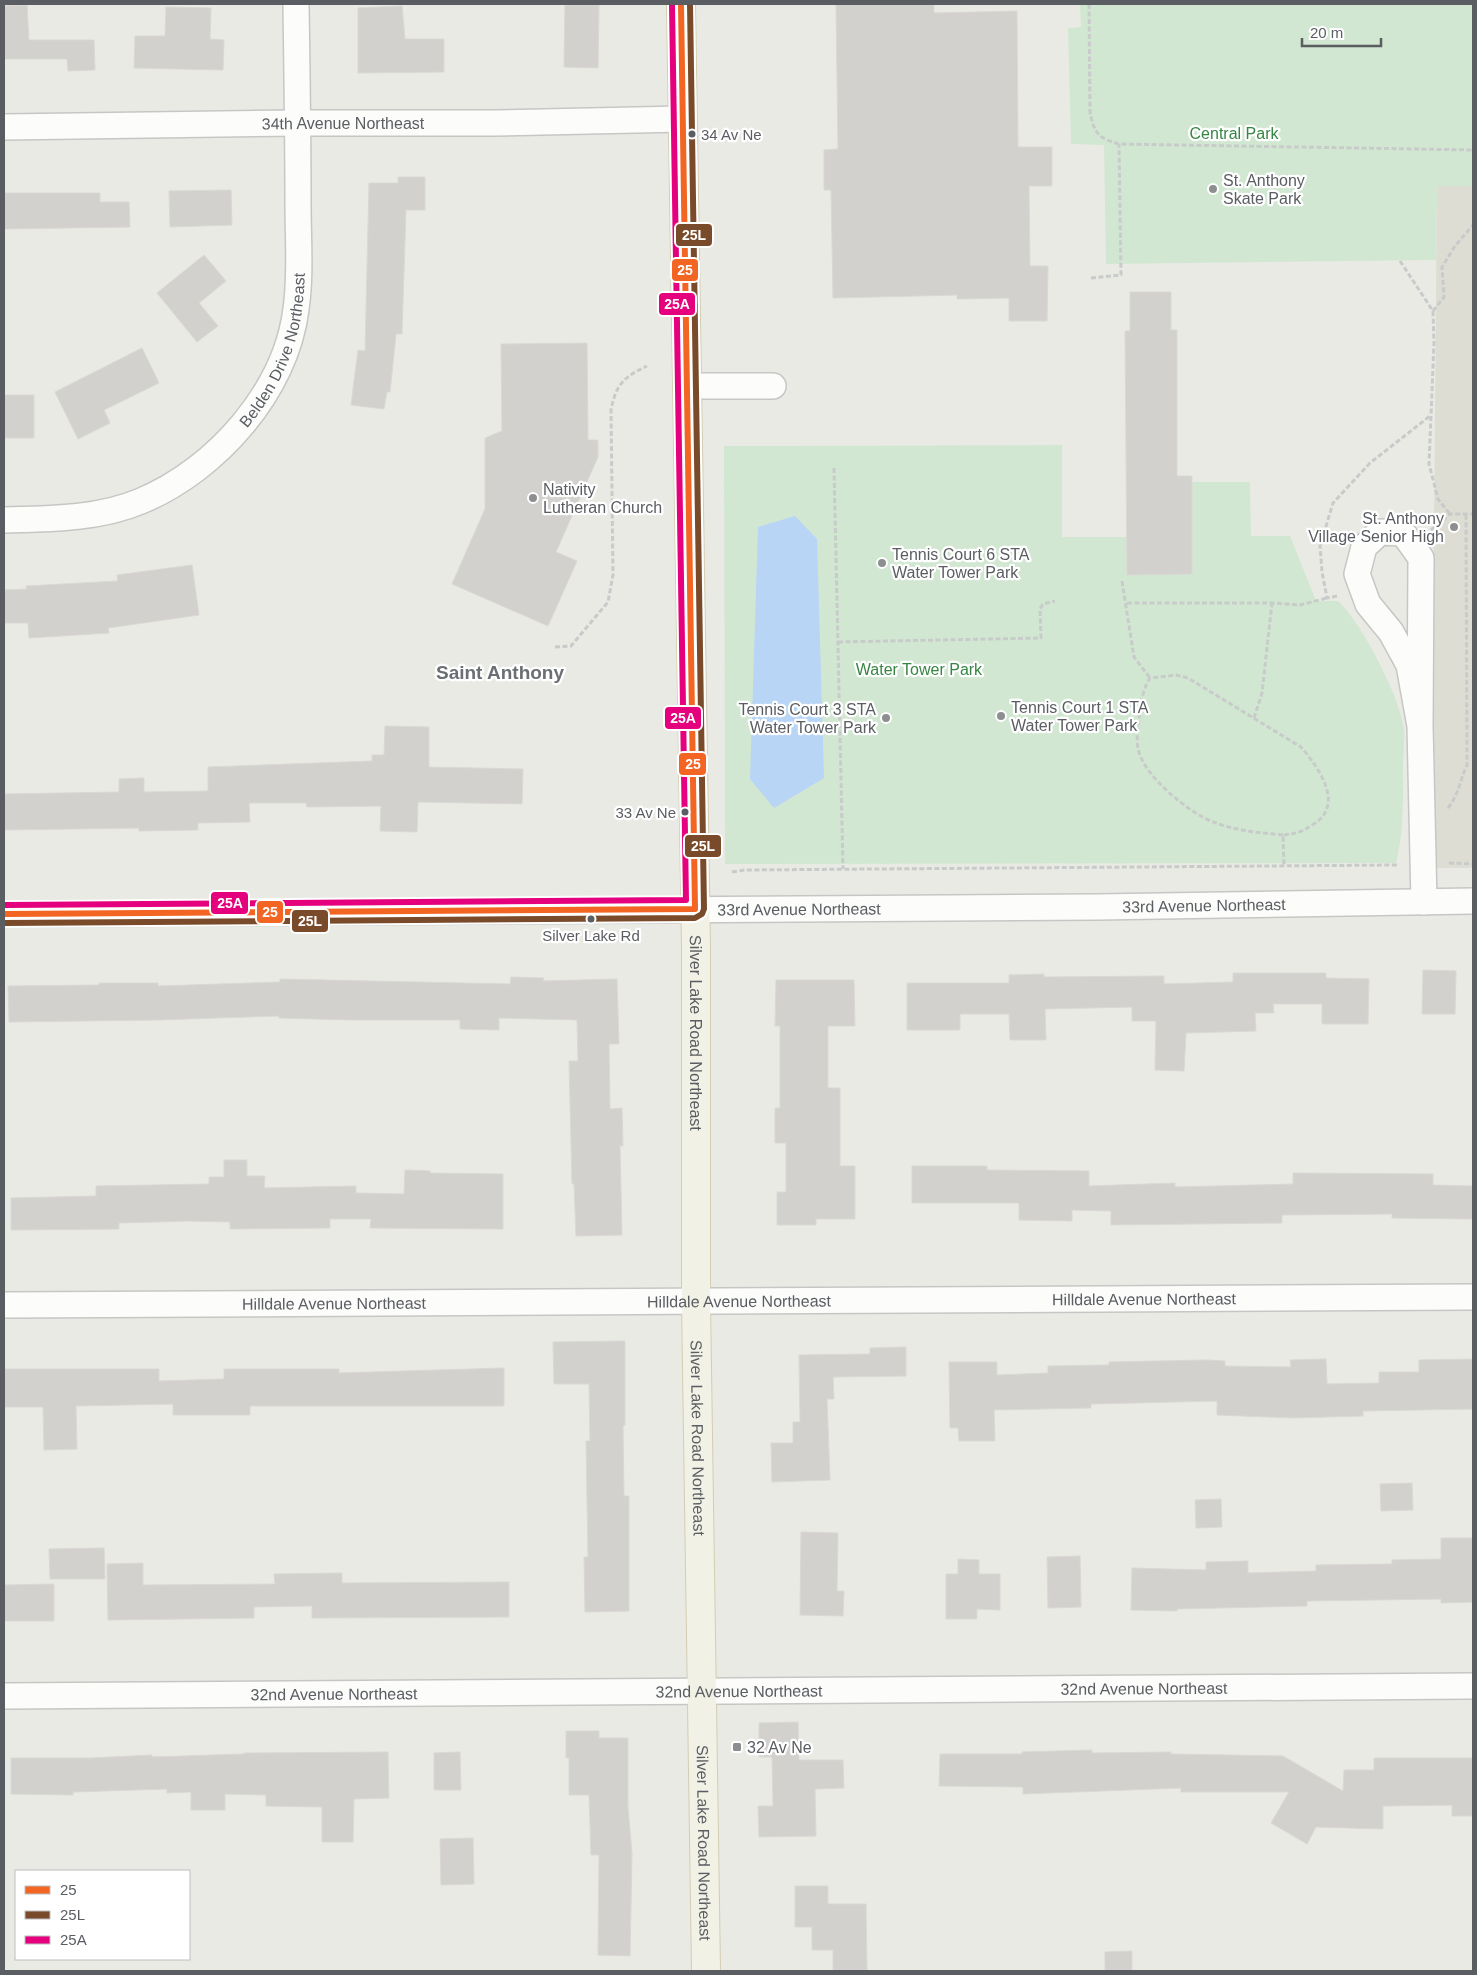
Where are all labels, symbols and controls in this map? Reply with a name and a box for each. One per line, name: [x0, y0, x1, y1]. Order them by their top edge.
scale bar: [1302, 15, 1381, 47]
text: 20 m: [1310, 24, 1343, 41]
street label: 34th Avenue Northeast: [262, 115, 425, 132]
park label: Central Park: [1190, 125, 1279, 142]
place label: 34 Av Ne: [701, 126, 762, 143]
marker: 34 Av Ne: [687, 129, 697, 139]
place label: St. Anthony Skate Park: [1223, 172, 1305, 207]
marker: St. Anthony Skate Park: [1207, 183, 1219, 195]
line badge: 25L: [675, 223, 713, 247]
text: 25L: [682, 227, 707, 243]
line badge: 25: [671, 258, 699, 282]
text: 25: [677, 262, 693, 278]
street label: Belden Drive Northeast: [236, 272, 308, 430]
line badge: 25A: [658, 292, 696, 316]
text: 25A: [664, 296, 690, 312]
place label: Nativity Lutheran Church: [543, 481, 662, 516]
marker: Nativity Lutheran Church: [527, 492, 539, 504]
place label: St. Anthony Village Senior High: [1308, 510, 1444, 545]
marker: St. Anthony Village Senior High: [1448, 521, 1460, 533]
place label: Tennis Court 6 STA Water Tower Park: [892, 546, 1030, 581]
marker: Tennis Court 6 STA Water Tower Park: [876, 557, 888, 569]
park label: Water Tower Park: [856, 661, 983, 678]
district label: Saint Anthony: [436, 662, 564, 683]
place label: Tennis Court 1 STA Water Tower Park: [1011, 699, 1149, 734]
place label: Tennis Court 3 STA Water Tower Park: [738, 701, 877, 736]
line badge: 25A: [664, 706, 702, 730]
text: 25A: [670, 710, 696, 726]
marker: Tennis Court 1 STA Water Tower Park: [995, 710, 1007, 722]
marker: Tennis Court 3 STA Water Tower Park: [880, 712, 892, 724]
line badge: 25: [678, 752, 707, 776]
text: 25: [685, 756, 701, 772]
place label: 33 Av Ne: [615, 804, 676, 821]
marker: 33 Av Ne: [680, 807, 690, 817]
line badge: 25L: [684, 834, 722, 858]
text: 25L: [691, 838, 716, 854]
line badge: 25A: [210, 891, 249, 915]
text: 25A: [217, 895, 243, 911]
street label: 33rd Avenue Northeast: [1122, 896, 1286, 916]
line badge: 25: [256, 900, 284, 924]
street label: 33rd Avenue Northeast: [717, 900, 881, 918]
text: 25: [262, 904, 278, 920]
line badge: 25L: [291, 909, 329, 933]
text: 25L: [298, 913, 323, 929]
marker: Silver Lake Rd: [586, 914, 596, 924]
place label: Silver Lake Rd: [542, 927, 640, 944]
street label: Silver Lake Road Northeast: [687, 935, 704, 1131]
street label: Hilldale Avenue Northeast: [1052, 1290, 1237, 1308]
street label: Hilldale Avenue Northeast: [647, 1292, 832, 1310]
street label: Hilldale Avenue Northeast: [242, 1295, 427, 1313]
street label: Silver Lake Road Northeast: [688, 1340, 708, 1536]
street label: 32nd Avenue Northeast: [1060, 1680, 1228, 1698]
street label: 32nd Avenue Northeast: [655, 1682, 823, 1701]
street label: 32nd Avenue Northeast: [250, 1685, 418, 1703]
place label: 32 Av Ne: [747, 1739, 812, 1756]
marker: 32 Av Ne: [731, 1741, 743, 1753]
street label: Silver Lake Road Northeast: [694, 1745, 714, 1941]
legend: [15, 1870, 190, 1960]
text: 25: [60, 1881, 77, 1898]
text: 25L: [60, 1906, 85, 1923]
text: 25A: [60, 1931, 87, 1948]

